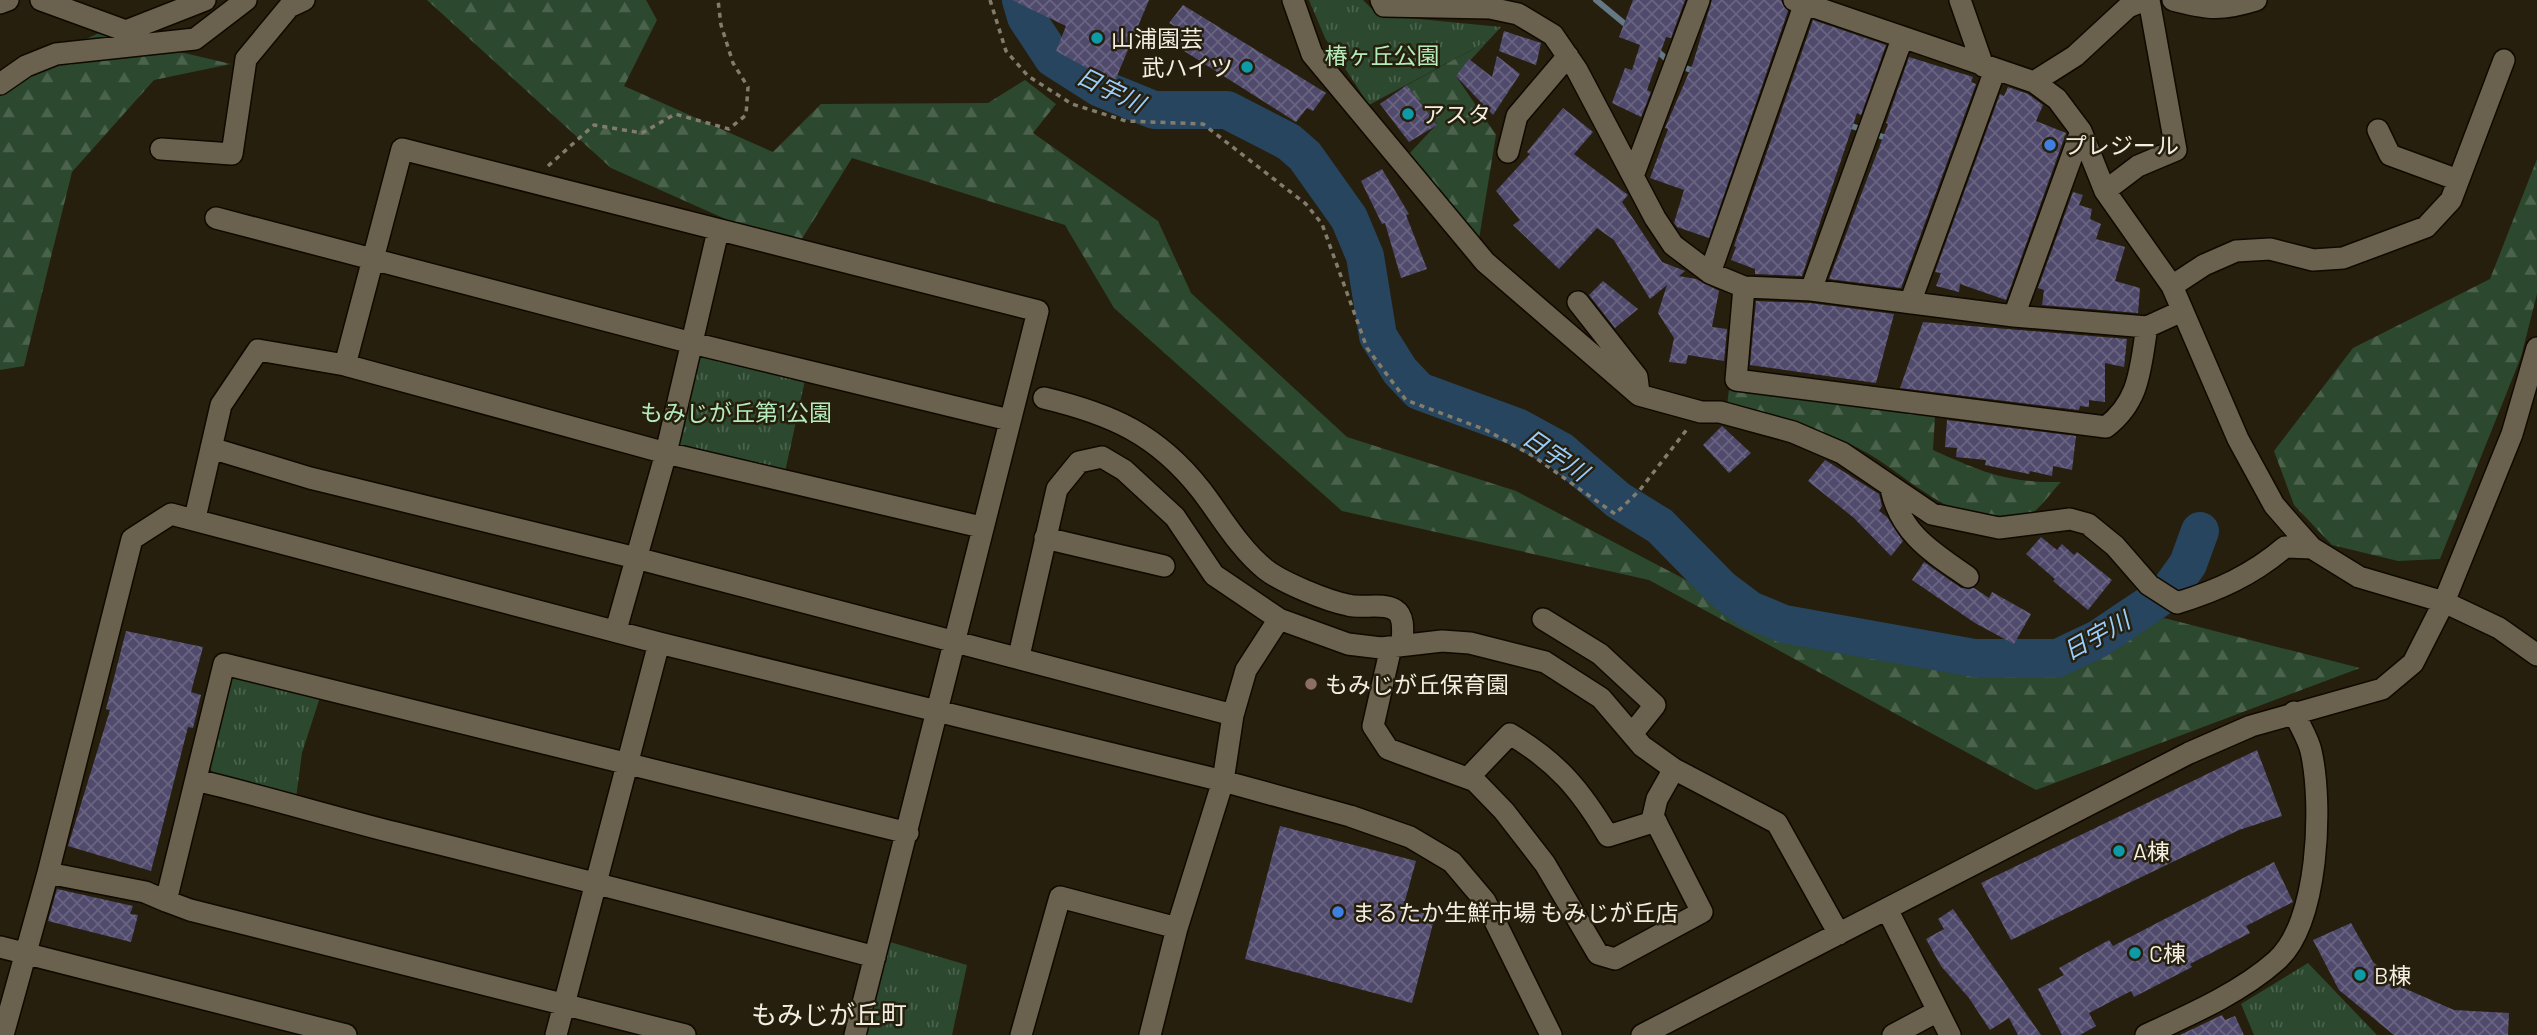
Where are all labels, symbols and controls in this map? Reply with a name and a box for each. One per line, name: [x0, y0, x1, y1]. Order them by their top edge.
place label: 山浦園芸: [1111, 24, 1203, 52]
marker: 山浦園芸: [1089, 30, 1105, 46]
park label: 椿ヶ丘公園: [1325, 41, 1440, 69]
place label: 武ハイツ: [1141, 53, 1233, 81]
marker: 武ハイツ: [1239, 59, 1255, 75]
water label: 日宇川: [1072, 60, 1152, 119]
place label: アスタ: [1422, 100, 1491, 128]
marker: アスタ: [1400, 106, 1416, 122]
place label: プレジール: [2064, 131, 2179, 159]
marker: プレジール: [2042, 137, 2058, 153]
park label: もみじが丘第1公園: [640, 398, 832, 426]
water label: 日宇川: [1518, 422, 1596, 488]
water label: 日宇川: [2057, 603, 2137, 665]
place label: もみじが丘保育園: [1325, 670, 1509, 698]
marker: もみじが丘保育園: [1303, 676, 1319, 692]
place label: A棟: [2133, 837, 2170, 865]
marker: A棟: [2111, 843, 2127, 859]
place label: まるたか生鮮市場 もみじが丘店: [1352, 898, 1679, 926]
marker: まるたか生鮮市場 もみじが丘店: [1330, 904, 1346, 920]
place label: C棟: [2149, 939, 2186, 967]
marker: C棟: [2127, 945, 2143, 961]
place label: B棟: [2374, 961, 2411, 989]
marker: B棟: [2352, 967, 2368, 983]
district label: もみじが丘町: [751, 998, 907, 1029]

